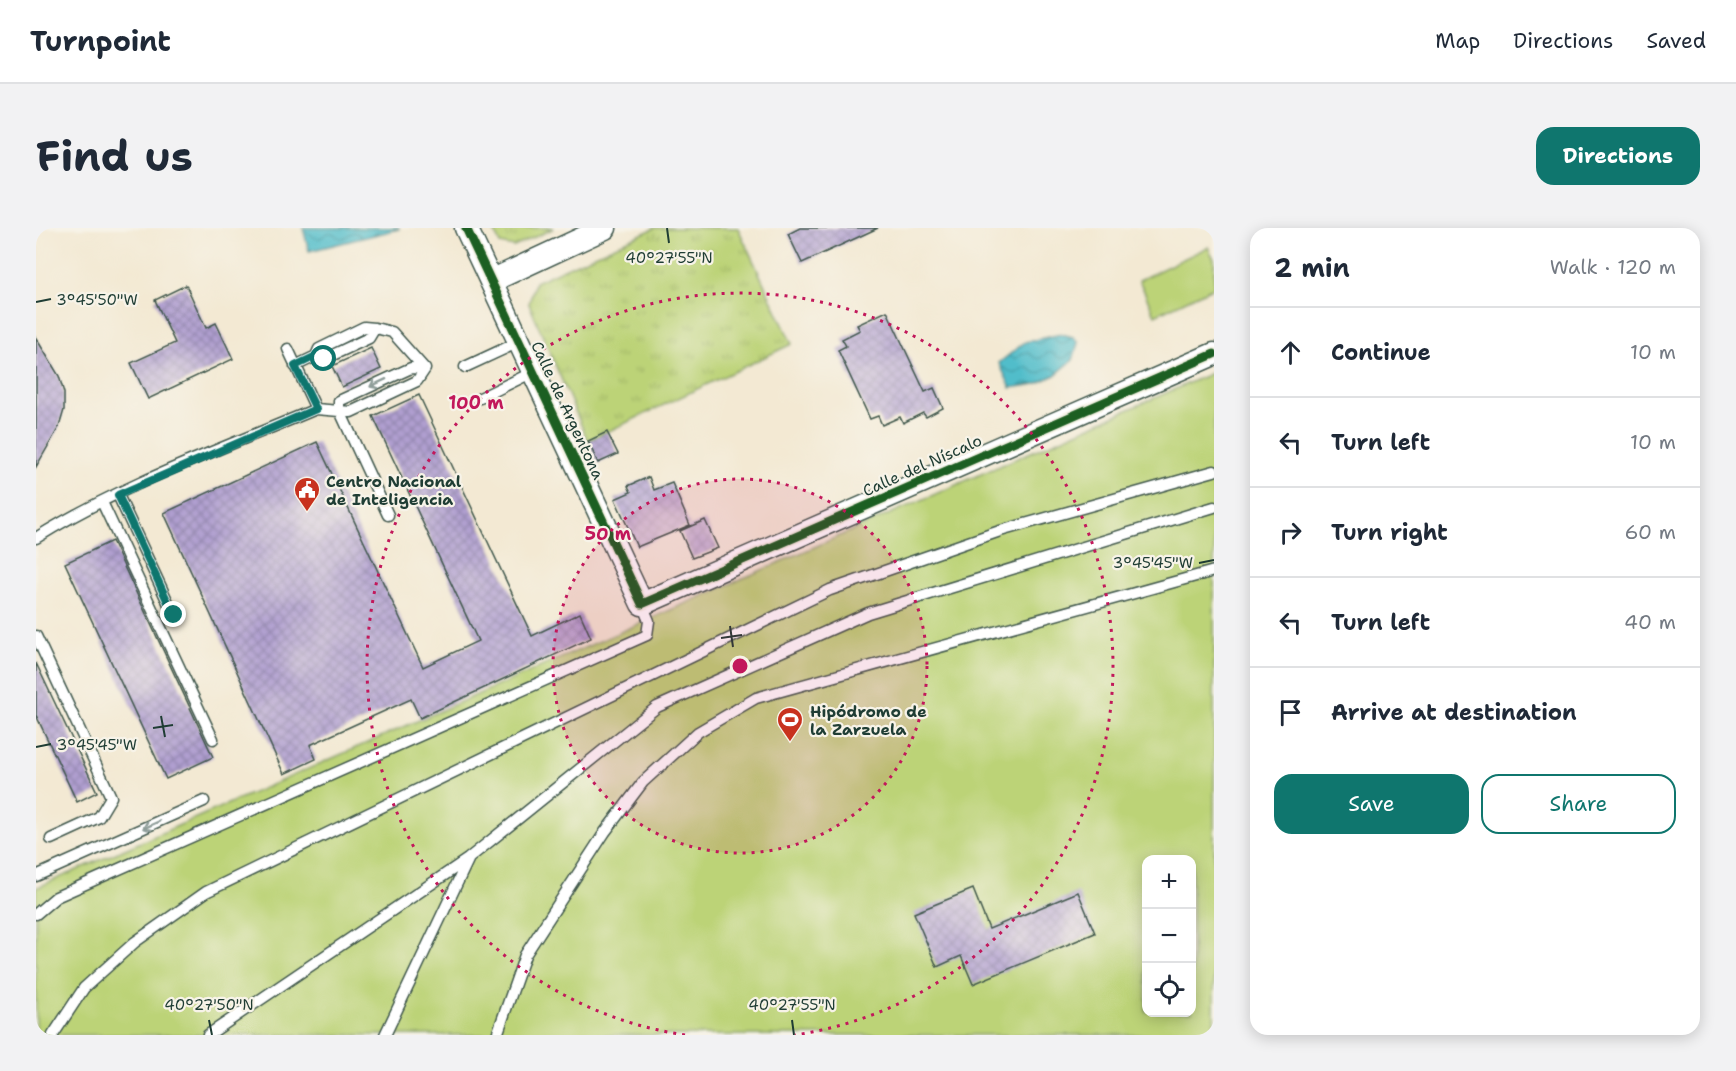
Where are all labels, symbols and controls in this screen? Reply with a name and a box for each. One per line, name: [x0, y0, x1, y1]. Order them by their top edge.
text: Turnpoint: [30, 22, 171, 60]
text: Map: [1435, 27, 1480, 55]
text: Directions: [1513, 27, 1613, 55]
text: Saved: [1646, 27, 1706, 55]
button: Directions: [1536, 127, 1700, 185]
text: Find us: [36, 128, 193, 184]
text: 40°27'55"N: [625, 248, 713, 268]
text: 2 min: [1274, 250, 1350, 285]
text: Walk · 120 m: [1550, 254, 1676, 280]
text: 3°45'50"W: [56, 290, 138, 310]
icon: ahead: [1274, 336, 1307, 369]
street label: Calle de Argentona: [526, 338, 609, 483]
text: Continue: [1331, 338, 1431, 367]
text: 10 m: [1630, 339, 1676, 365]
route start: [310, 345, 336, 371]
one-way arrow: [369, 378, 387, 390]
text: 100 m: [448, 391, 504, 415]
icon: left: [1274, 426, 1307, 459]
text: Turn left: [1331, 428, 1430, 457]
text: 10 m: [1630, 429, 1676, 455]
street label: Calle del Níscalo: [859, 430, 985, 501]
place label: Centro Nacional de Inteligencia: [326, 471, 462, 510]
public building icon: Centro Nacional de Inteligencia: [292, 475, 322, 513]
icon: right: [1274, 516, 1307, 549]
text: Turn right: [1331, 518, 1448, 547]
text: 60 m: [1624, 519, 1676, 545]
text: 50 m: [585, 522, 632, 546]
text: 3°45'45"W: [1113, 553, 1193, 573]
route end: [160, 601, 186, 627]
icon: left: [1274, 606, 1307, 639]
text: Turn left: [1331, 608, 1430, 637]
text: 40 m: [1624, 609, 1676, 635]
centre of rings: [730, 656, 750, 676]
icon: arrive: [1274, 696, 1307, 729]
text: Arrive at destination: [1331, 698, 1577, 727]
place label: Hipódromo de la Zarzuela: [810, 701, 927, 740]
sports icon: Hipódromo de la Zarzuela: [775, 705, 805, 743]
text: 3°45'45"W: [57, 735, 137, 755]
button: Save: [1274, 774, 1469, 834]
button: Share: [1481, 774, 1676, 834]
one-way arrow: [142, 820, 160, 831]
map controls: [1142, 855, 1196, 1017]
button: +: [1142, 855, 1196, 909]
button: −: [1142, 909, 1196, 963]
button: locate: [1142, 963, 1196, 1017]
text: 40°27'50"N: [164, 995, 254, 1015]
text: 40°27'55"N: [748, 995, 836, 1015]

